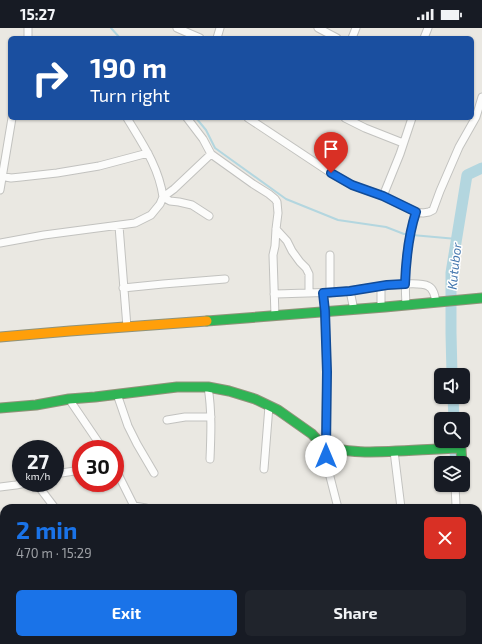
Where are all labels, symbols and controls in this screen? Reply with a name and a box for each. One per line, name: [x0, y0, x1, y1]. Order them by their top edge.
text: 15:27: [20, 5, 55, 23]
text: 190 m: [90, 50, 167, 84]
icon: right: [24, 52, 76, 104]
text: Turn right: [90, 84, 170, 106]
pin: [314, 132, 348, 173]
icon: arrive: [320, 138, 342, 160]
water label: Kutubor: [444, 241, 465, 290]
map controls: [434, 368, 470, 492]
button: sound: [434, 368, 470, 404]
button: search: [434, 412, 470, 448]
position arrow: [305, 435, 347, 477]
speed limit sign: 30: [72, 440, 124, 492]
text: 27: [27, 449, 49, 473]
button: layers: [434, 456, 470, 492]
text: km/h: [26, 470, 50, 482]
text: 2 min: [16, 515, 77, 544]
button: close: [424, 517, 466, 559]
text: 470 m · 15:29: [16, 545, 92, 561]
button: Exit: [16, 590, 237, 636]
button: Share: [245, 590, 466, 636]

